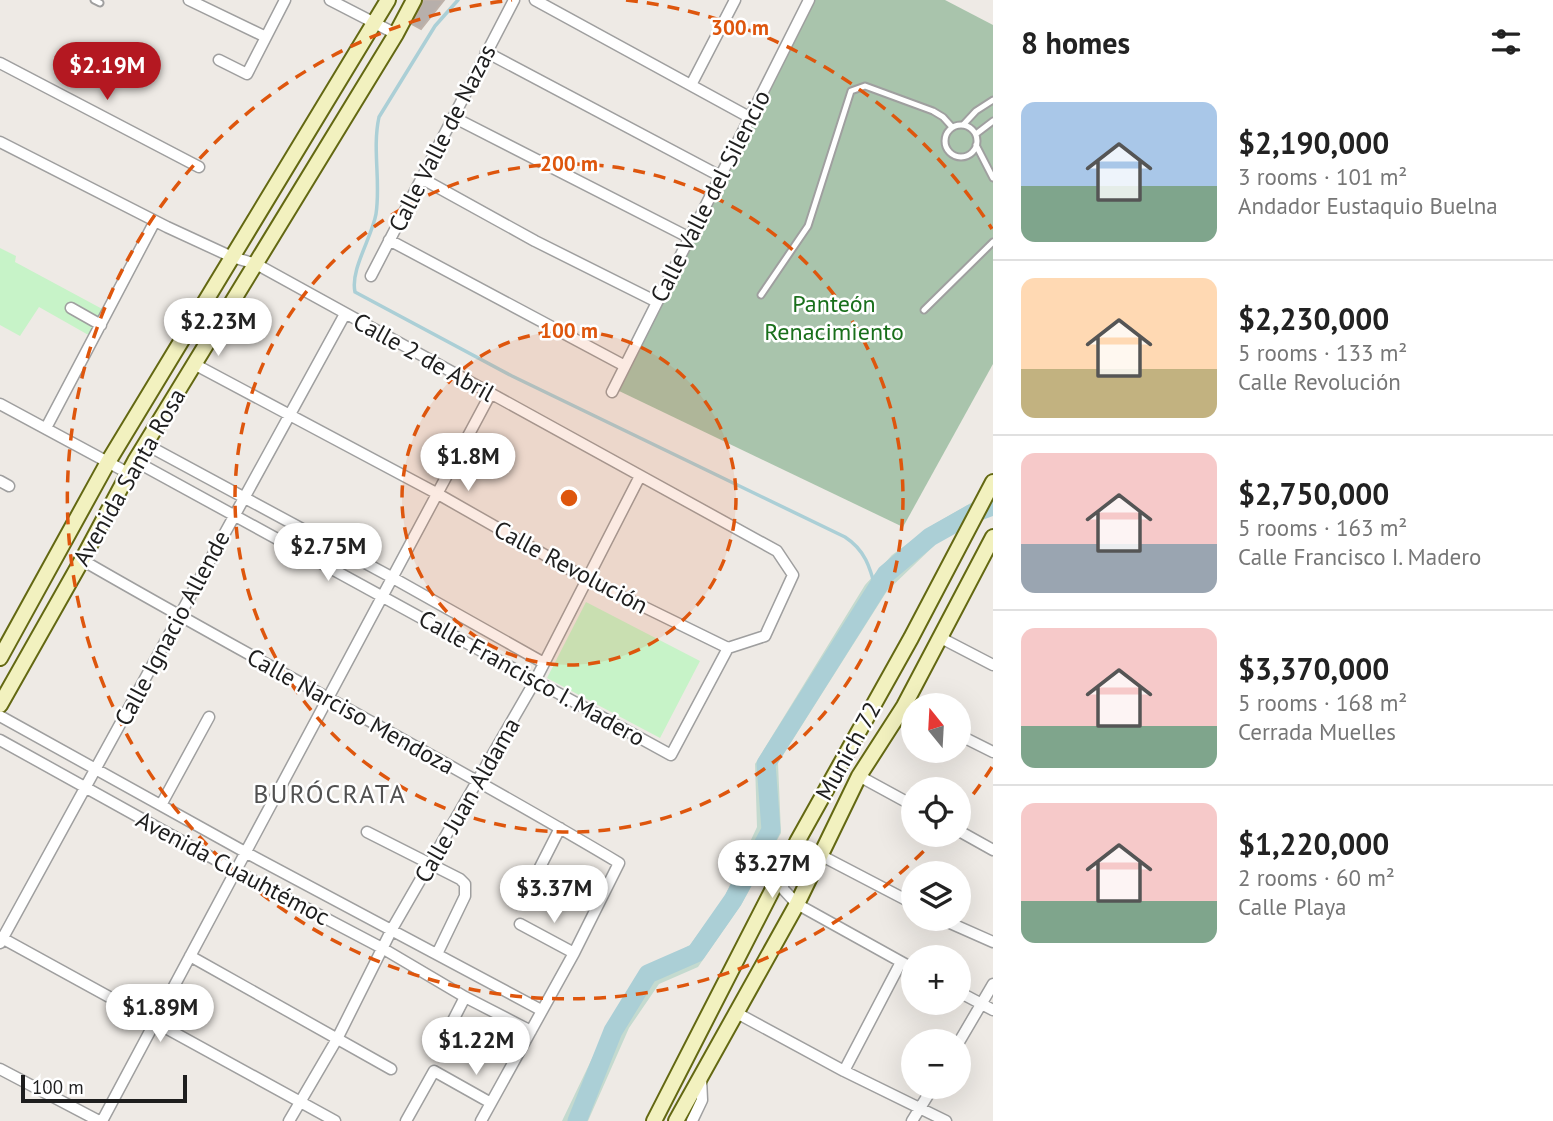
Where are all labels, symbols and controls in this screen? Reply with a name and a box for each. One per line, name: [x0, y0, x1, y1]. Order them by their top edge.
text: 300 m: [711, 14, 769, 41]
text: 8 homes: [1021, 23, 1130, 62]
icon: filters: [1487, 23, 1525, 61]
street label: Calle Valle de Nazas: [381, 39, 503, 237]
pin: $2.19M: [50, 42, 164, 102]
text: $2.19M: [69, 50, 145, 79]
street label: Calle Valle del Silencio: [643, 85, 777, 307]
text: $2,190,000: [1238, 123, 1389, 162]
icon: home: [1077, 130, 1161, 214]
text: 200 m: [540, 150, 598, 177]
text: 3 rooms · 101 m²: [1238, 162, 1407, 191]
text: Andador Eustaquio Buelna: [1238, 191, 1498, 220]
park label: Panteón Renacimiento: [764, 288, 904, 347]
pin: $2.23M: [161, 298, 275, 358]
text: $2,230,000: [1238, 299, 1389, 338]
street label: Calle 2 de Abril: [348, 305, 500, 409]
text: $2.23M: [180, 306, 256, 335]
icon: home: [1077, 306, 1161, 390]
text: 100 m: [540, 317, 598, 344]
text: 5 rooms · 133 m²: [1238, 338, 1407, 367]
text: Calle Revolución: [1238, 367, 1401, 396]
street label: Avenida Santa Rosa: [66, 383, 192, 571]
pin: $1.8M: [419, 434, 517, 493]
text: $1.8M: [436, 441, 500, 470]
text: $2,750,000: [1238, 474, 1389, 513]
icon: home: [1077, 481, 1161, 565]
centre of rings: [557, 486, 581, 510]
street label: Calle Revolución: [489, 513, 653, 621]
text: 5 rooms · 163 m²: [1238, 513, 1407, 542]
pin: $2.75M: [271, 524, 385, 583]
street label: Calle Ignacio Allende: [107, 525, 237, 731]
text: $2.75M: [290, 531, 366, 560]
text: Calle Francisco I. Madero: [1238, 542, 1481, 571]
street label: Calle Francisco I. Madero: [413, 603, 651, 753]
street label: Calle Narciso Mendoza: [242, 641, 460, 781]
text: $3,370,000: [1238, 649, 1389, 688]
icon: home: [1077, 656, 1161, 740]
text: 5 rooms · 168 m²: [1238, 688, 1407, 717]
north arrow: [901, 693, 971, 763]
map controls: [901, 693, 971, 1099]
street label: Munich 72: [808, 696, 888, 806]
street label: Calle Juan Aldama: [407, 712, 527, 888]
text: Cerrada Muelles: [1238, 717, 1396, 746]
district label: BURÓCRATA: [253, 777, 407, 810]
button: locate: [901, 777, 971, 847]
street label: Avenida Cuauhtémoc: [131, 804, 335, 932]
text: $1,220,000: [1238, 824, 1389, 863]
icon: home: [1077, 831, 1161, 915]
pin: $3.27M: [715, 841, 829, 900]
text: $3.27M: [734, 848, 810, 877]
button: layers: [901, 861, 971, 931]
text: 2 rooms · 60 m²: [1238, 863, 1395, 892]
pin: $3.37M: [497, 866, 611, 925]
text: $3.37M: [516, 873, 592, 902]
text: Calle Playa: [1238, 892, 1347, 921]
button: +: [901, 945, 971, 1015]
pin: $1.89M: [103, 984, 217, 1044]
text: $1.89M: [122, 992, 198, 1021]
pin: $1.22M: [419, 1018, 533, 1077]
text: $1.22M: [438, 1025, 514, 1054]
button: −: [901, 1029, 971, 1099]
scale bar: [21, 1072, 187, 1104]
text: 100 m: [32, 1075, 84, 1099]

